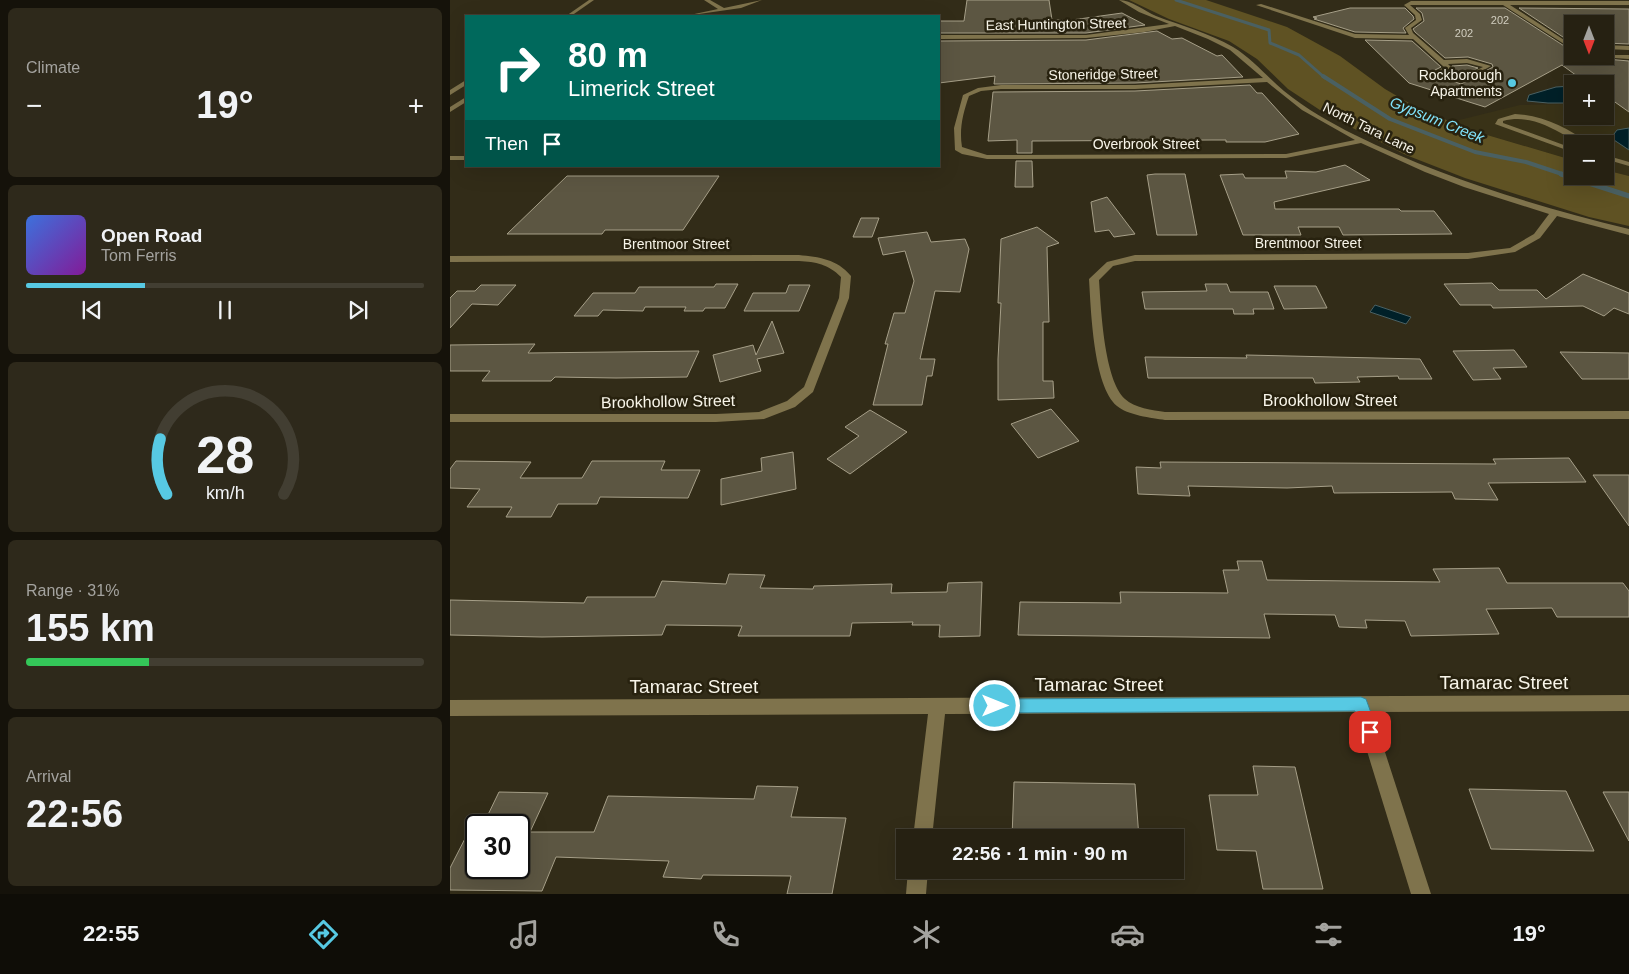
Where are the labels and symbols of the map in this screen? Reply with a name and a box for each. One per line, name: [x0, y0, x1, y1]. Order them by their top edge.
house number: 202: [1491, 14, 1509, 26]
street label: East Huntington Street: [985, 15, 1127, 33]
north arrow: [1564, 15, 1614, 65]
house number: 202: [1455, 27, 1473, 39]
street label: Stoneridge Street: [1048, 65, 1158, 83]
place label: Rockborough Apartments: [1419, 67, 1502, 99]
marker: Rockborough Apartments: [1506, 77, 1518, 89]
water label: Gypsum Creek: [1388, 93, 1488, 147]
street label: North Tara Lane: [1320, 99, 1418, 157]
street label: Overbrook Street: [1093, 136, 1199, 152]
street label: Brentmoor Street: [1255, 235, 1361, 251]
street label: Brentmoor Street: [623, 236, 729, 252]
street label: Brookhollow Street: [601, 392, 736, 411]
street label: Brookhollow Street: [1263, 392, 1398, 409]
street label: Tamarac Street: [1440, 672, 1569, 693]
street label: Tamarac Street: [1035, 674, 1164, 695]
street label: Tamarac Street: [630, 676, 759, 697]
position arrow: [968, 679, 1020, 731]
pin: [1349, 711, 1391, 753]
speed limit sign: 30: [465, 814, 530, 879]

